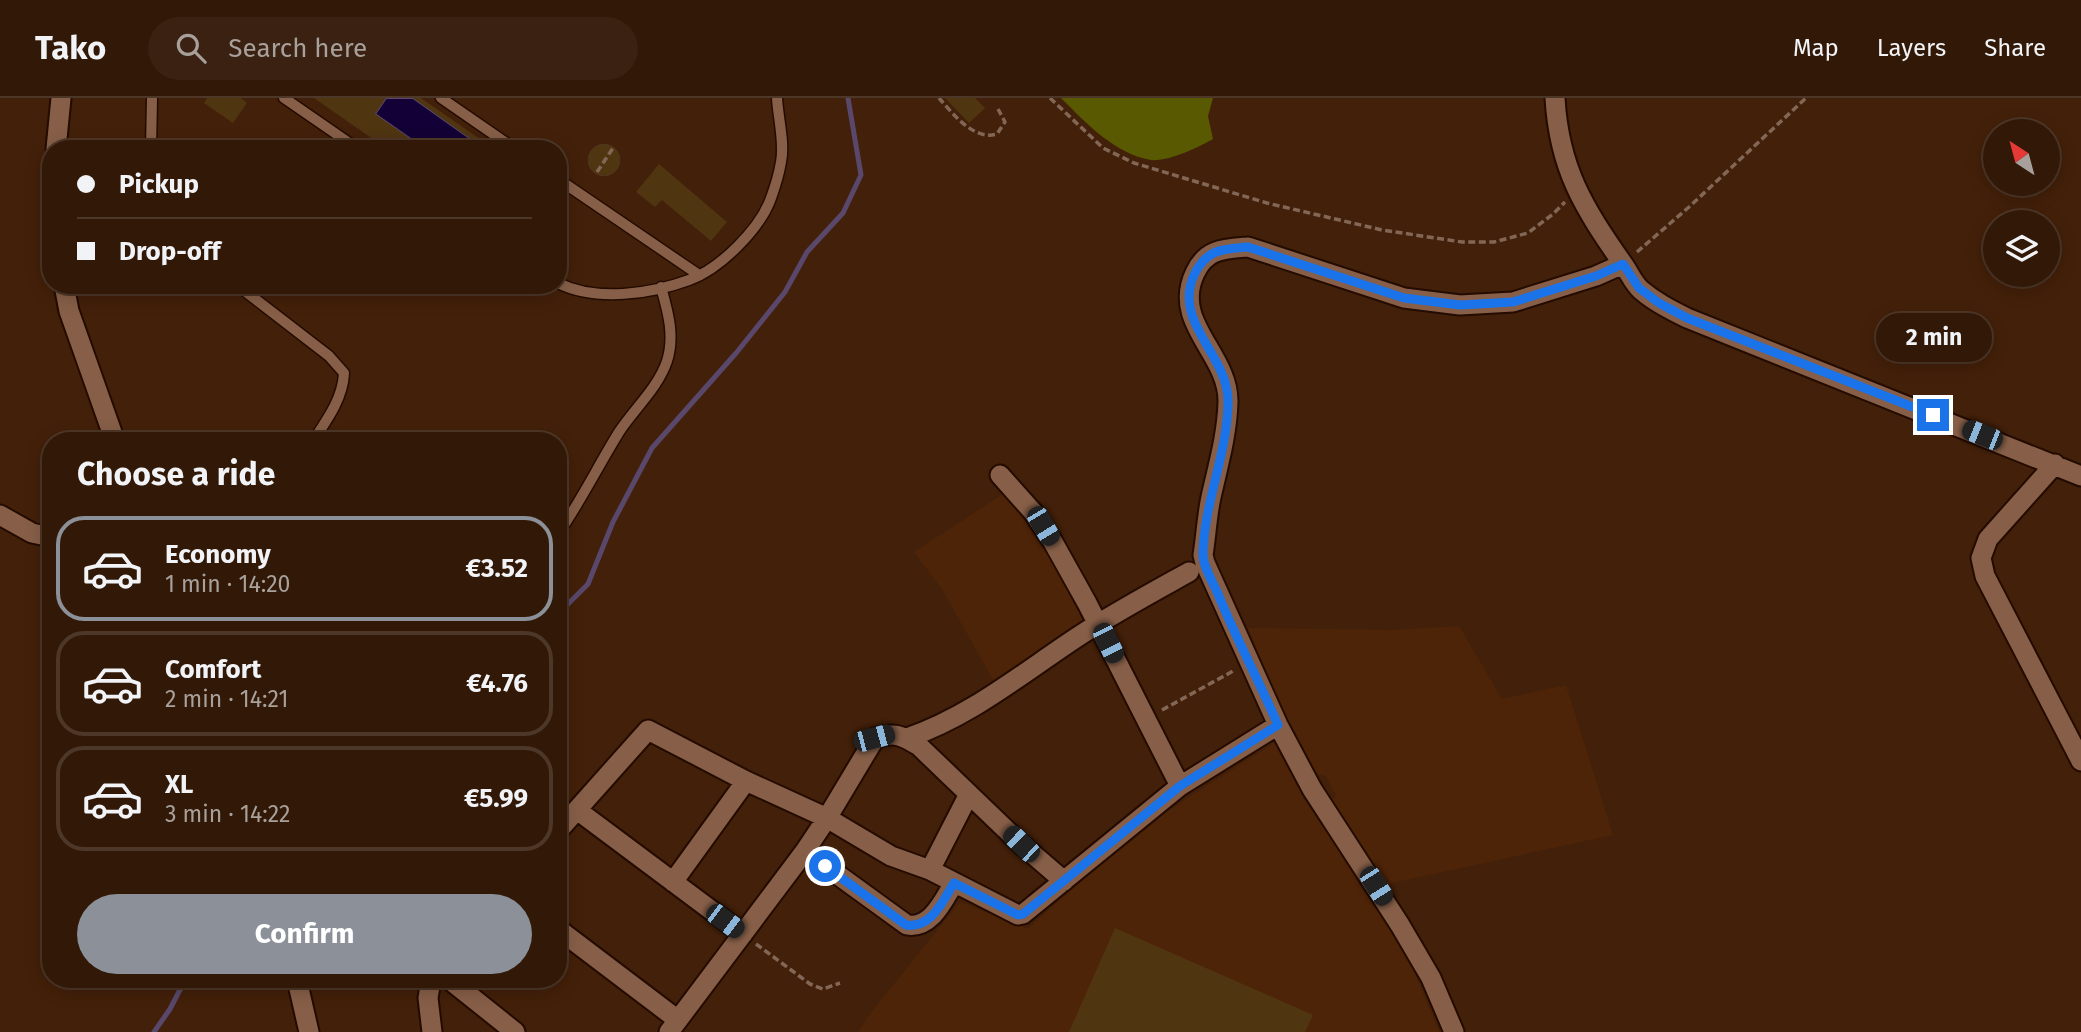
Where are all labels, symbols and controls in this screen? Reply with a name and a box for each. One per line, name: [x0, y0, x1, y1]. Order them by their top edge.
search box: [148, 17, 638, 80]
text: Tako: [35, 28, 106, 68]
icon: search: [172, 29, 210, 67]
text: Search here: [228, 33, 367, 64]
text: Map: [1793, 34, 1839, 62]
text: Layers: [1877, 34, 1946, 62]
text: Share: [1984, 34, 2046, 62]
north arrow: [1983, 119, 2060, 196]
map controls: [1983, 119, 2060, 287]
text: Pickup: [119, 169, 199, 200]
button: layers: [1983, 210, 2060, 287]
text: Drop-off: [119, 236, 221, 267]
callout: 2 min: [1875, 314, 1991, 362]
text: 2 min: [1906, 323, 1962, 351]
route end: [1917, 399, 1949, 431]
car: [1959, 417, 2006, 453]
text: Choose a ride: [77, 455, 275, 493]
car: [1024, 503, 1063, 549]
icon: car: [81, 537, 144, 600]
text: Economy: [165, 539, 271, 570]
text: €3.52: [466, 553, 528, 584]
text: 1 min · 14:20: [165, 570, 290, 598]
car: [1090, 620, 1127, 666]
icon: car: [81, 652, 144, 715]
text: Comfort: [165, 654, 261, 685]
text: €4.76: [466, 668, 528, 699]
text: 2 min · 14:21: [165, 685, 288, 713]
car: [851, 722, 898, 754]
icon: car: [81, 767, 144, 830]
text: XL: [165, 769, 193, 800]
text: €5.99: [464, 783, 528, 814]
text: 3 min · 14:22: [165, 800, 290, 828]
car: [999, 822, 1044, 866]
route start: [809, 850, 841, 882]
car: [1356, 863, 1397, 909]
button: Confirm: [77, 894, 532, 974]
car: [702, 900, 749, 942]

